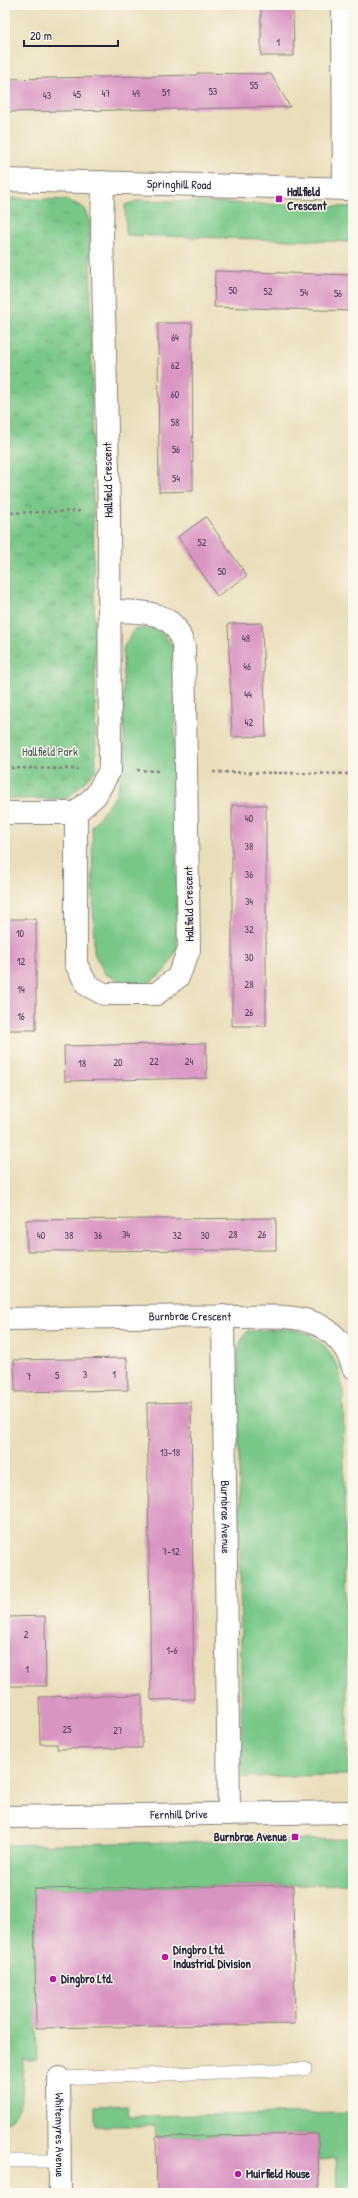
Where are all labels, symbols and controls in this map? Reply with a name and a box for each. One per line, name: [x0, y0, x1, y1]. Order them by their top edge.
scale bar: [24, 22, 118, 48]
text: 20 m: [30, 27, 52, 44]
house number: 1: [276, 36, 280, 49]
house number: 55: [250, 79, 259, 92]
house number: 53: [209, 85, 218, 98]
house number: 51: [162, 86, 170, 99]
house number: 47: [102, 87, 110, 100]
house number: 49: [132, 87, 140, 100]
house number: 45: [73, 88, 82, 101]
house number: 43: [43, 89, 52, 102]
street label: Springhill Road: [147, 175, 212, 193]
place label: Hallfield Crescent: [287, 183, 327, 214]
marker: Hallfield Crescent: [274, 194, 284, 204]
house number: 50: [229, 284, 238, 297]
house number: 52: [264, 285, 273, 298]
house number: 54: [300, 286, 308, 299]
house number: 56: [334, 287, 342, 300]
house number: 64: [171, 331, 179, 344]
house number: 62: [171, 359, 180, 372]
house number: 60: [171, 388, 180, 401]
house number: 58: [171, 416, 179, 429]
street label: Hallfield Crescent: [98, 441, 117, 518]
house number: 56: [172, 443, 180, 456]
house number: 54: [172, 472, 180, 485]
house number: 52: [198, 536, 207, 549]
house number: 50: [218, 565, 227, 578]
house number: 48: [242, 632, 250, 645]
house number: 46: [243, 660, 251, 673]
house number: 44: [244, 688, 252, 701]
house number: 42: [245, 716, 254, 729]
park label: Hallfield Park: [22, 743, 78, 760]
house number: 40: [245, 812, 254, 825]
house number: 38: [245, 840, 253, 853]
street label: Hallfield Crescent: [179, 865, 198, 942]
house number: 36: [245, 868, 253, 881]
house number: 34: [245, 895, 253, 908]
house number: 32: [244, 923, 254, 936]
house number: 10: [16, 927, 25, 940]
house number: 30: [245, 951, 254, 964]
house number: 12: [17, 955, 25, 968]
house number: 28: [244, 978, 254, 991]
house number: 14: [17, 983, 25, 996]
house number: 26: [245, 1006, 253, 1019]
house number: 16: [17, 1010, 25, 1023]
house number: 22: [149, 1055, 159, 1068]
house number: 24: [185, 1055, 193, 1068]
house number: 20: [113, 1056, 123, 1069]
house number: 18: [78, 1057, 86, 1070]
house number: 34: [122, 1228, 130, 1241]
house number: 28: [228, 1228, 238, 1241]
house number: 26: [258, 1228, 266, 1241]
house number: 40: [37, 1229, 46, 1242]
house number: 38: [65, 1229, 73, 1242]
house number: 36: [94, 1229, 102, 1242]
house number: 32: [172, 1229, 182, 1242]
house number: 30: [201, 1229, 210, 1242]
street label: Burnbrae Crescent: [149, 1307, 232, 1325]
house number: 3: [83, 1368, 88, 1381]
house number: 1: [112, 1368, 116, 1381]
house number: 5: [55, 1369, 60, 1382]
house number: 7: [27, 1370, 32, 1383]
house number: 13-18: [160, 1446, 180, 1459]
street label: Burnbrae Avenue: [217, 1480, 235, 1554]
house number: 7-12: [162, 1545, 180, 1558]
house number: 2: [24, 1628, 29, 1641]
house number: 1-6: [166, 1644, 178, 1657]
house number: 1: [25, 1663, 29, 1676]
house number: 25: [63, 1723, 72, 1736]
house number: 27: [113, 1724, 123, 1737]
street label: Fernhill Drive: [149, 1805, 208, 1823]
place label: Burnbrae Avenue: [214, 1828, 287, 1845]
marker: Burnbrae Avenue: [290, 1832, 300, 1842]
place label: Dingbro Ltd. Industrial Division: [173, 1941, 251, 1972]
marker: Dingbro Ltd. Industrial Division: [160, 1952, 170, 1962]
place label: Dingbro Ltd.: [61, 1970, 114, 1988]
marker: Dingbro Ltd.: [48, 1974, 58, 1984]
street label: Whitemyres Avenue: [51, 2093, 69, 2178]
place label: Muirfield House: [246, 2165, 310, 2182]
marker: Muirfield House: [233, 2169, 243, 2179]

